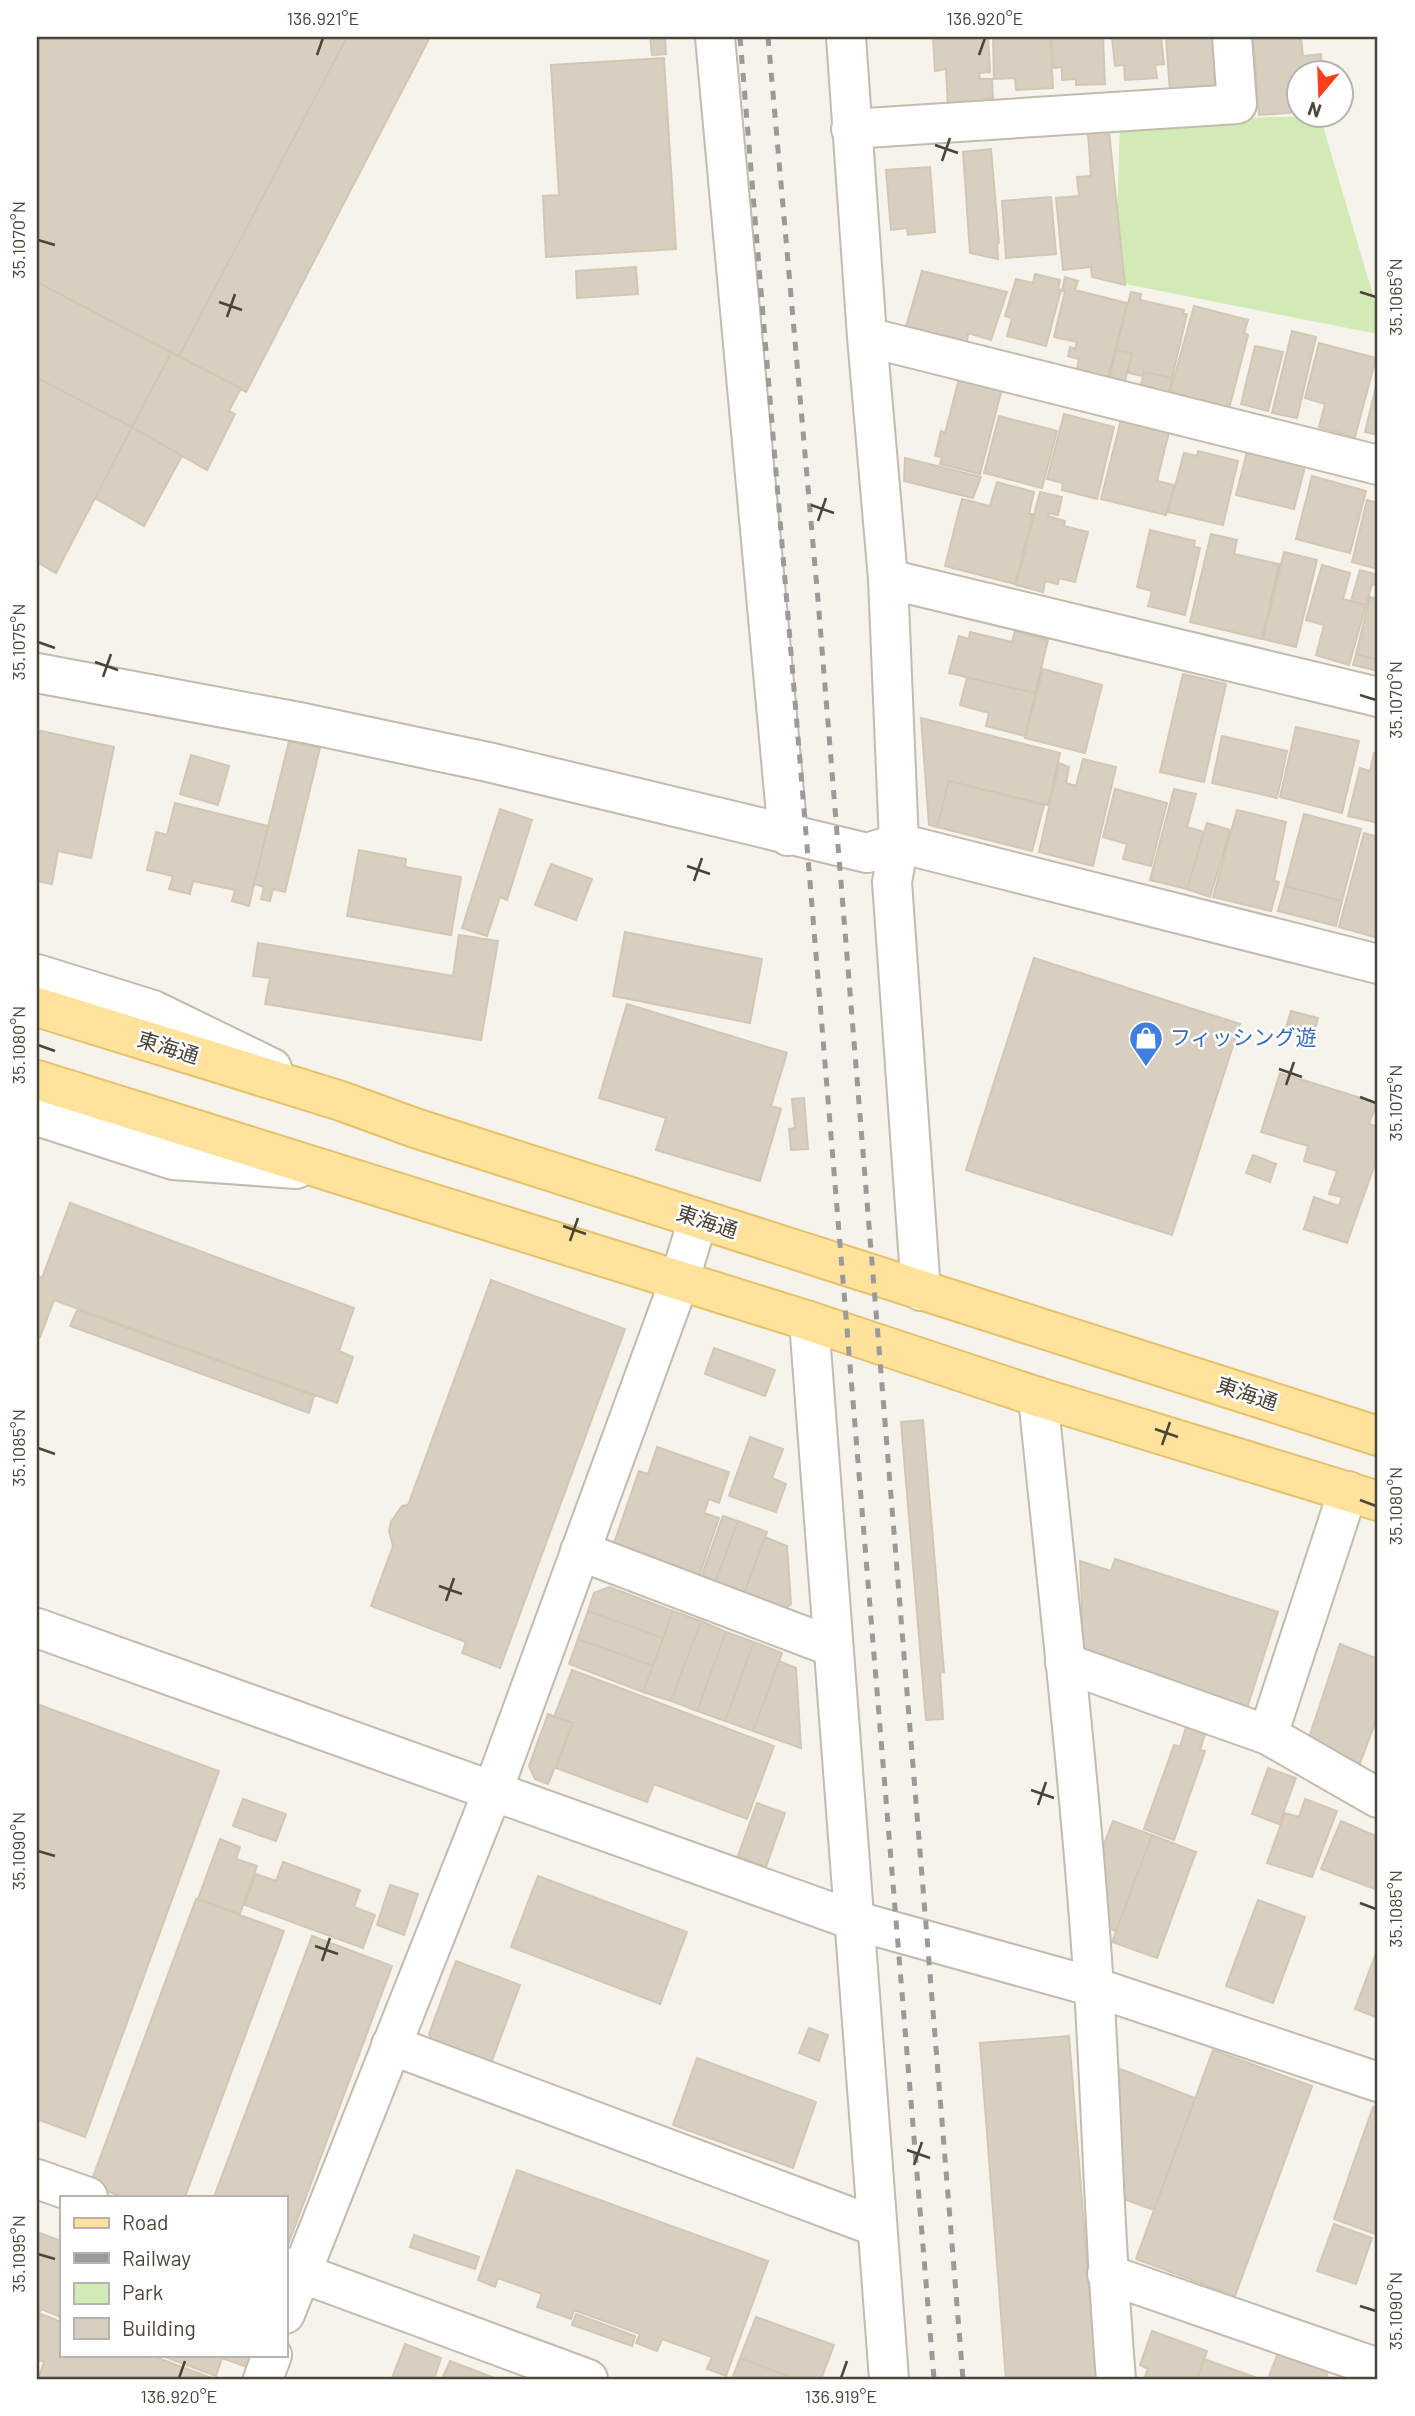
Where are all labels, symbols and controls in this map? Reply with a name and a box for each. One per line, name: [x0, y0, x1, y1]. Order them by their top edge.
text: 136.921°E: [287, 7, 359, 29]
text: 136.920°E: [947, 7, 1023, 29]
north arrow: [1286, 60, 1356, 130]
text: N: [1305, 98, 1324, 123]
text: 35.1070°N: [7, 201, 29, 279]
text: 35.1065°N: [1384, 258, 1406, 336]
text: 35.1075°N: [7, 604, 29, 680]
text: 35.1070°N: [1384, 661, 1406, 739]
text: 35.1080°N: [7, 1006, 29, 1084]
shop icon: フィッシング遊: [1127, 1019, 1165, 1068]
place label: フィッシング遊: [1170, 1024, 1317, 1049]
street label: 東海通: [135, 1025, 202, 1068]
text: 35.1075°N: [1384, 1065, 1406, 1141]
street label: 東海通: [674, 1199, 741, 1242]
street label: 東海通: [1214, 1371, 1281, 1414]
text: 35.1085°N: [7, 1409, 29, 1487]
text: 35.1080°N: [1384, 1467, 1406, 1545]
text: 35.1090°N: [7, 1812, 29, 1890]
text: 35.1085°N: [1384, 1870, 1406, 1948]
legend: [60, 2196, 287, 2356]
text: Road: [122, 2209, 168, 2234]
text: 35.1095°N: [7, 2215, 29, 2293]
text: Railway: [122, 2245, 191, 2270]
text: 35.1090°N: [1384, 2272, 1406, 2350]
text: Park: [122, 2279, 163, 2304]
text: Building: [122, 2315, 196, 2340]
text: 136.920°E: [141, 2385, 217, 2407]
text: 136.919°E: [805, 2385, 877, 2407]

